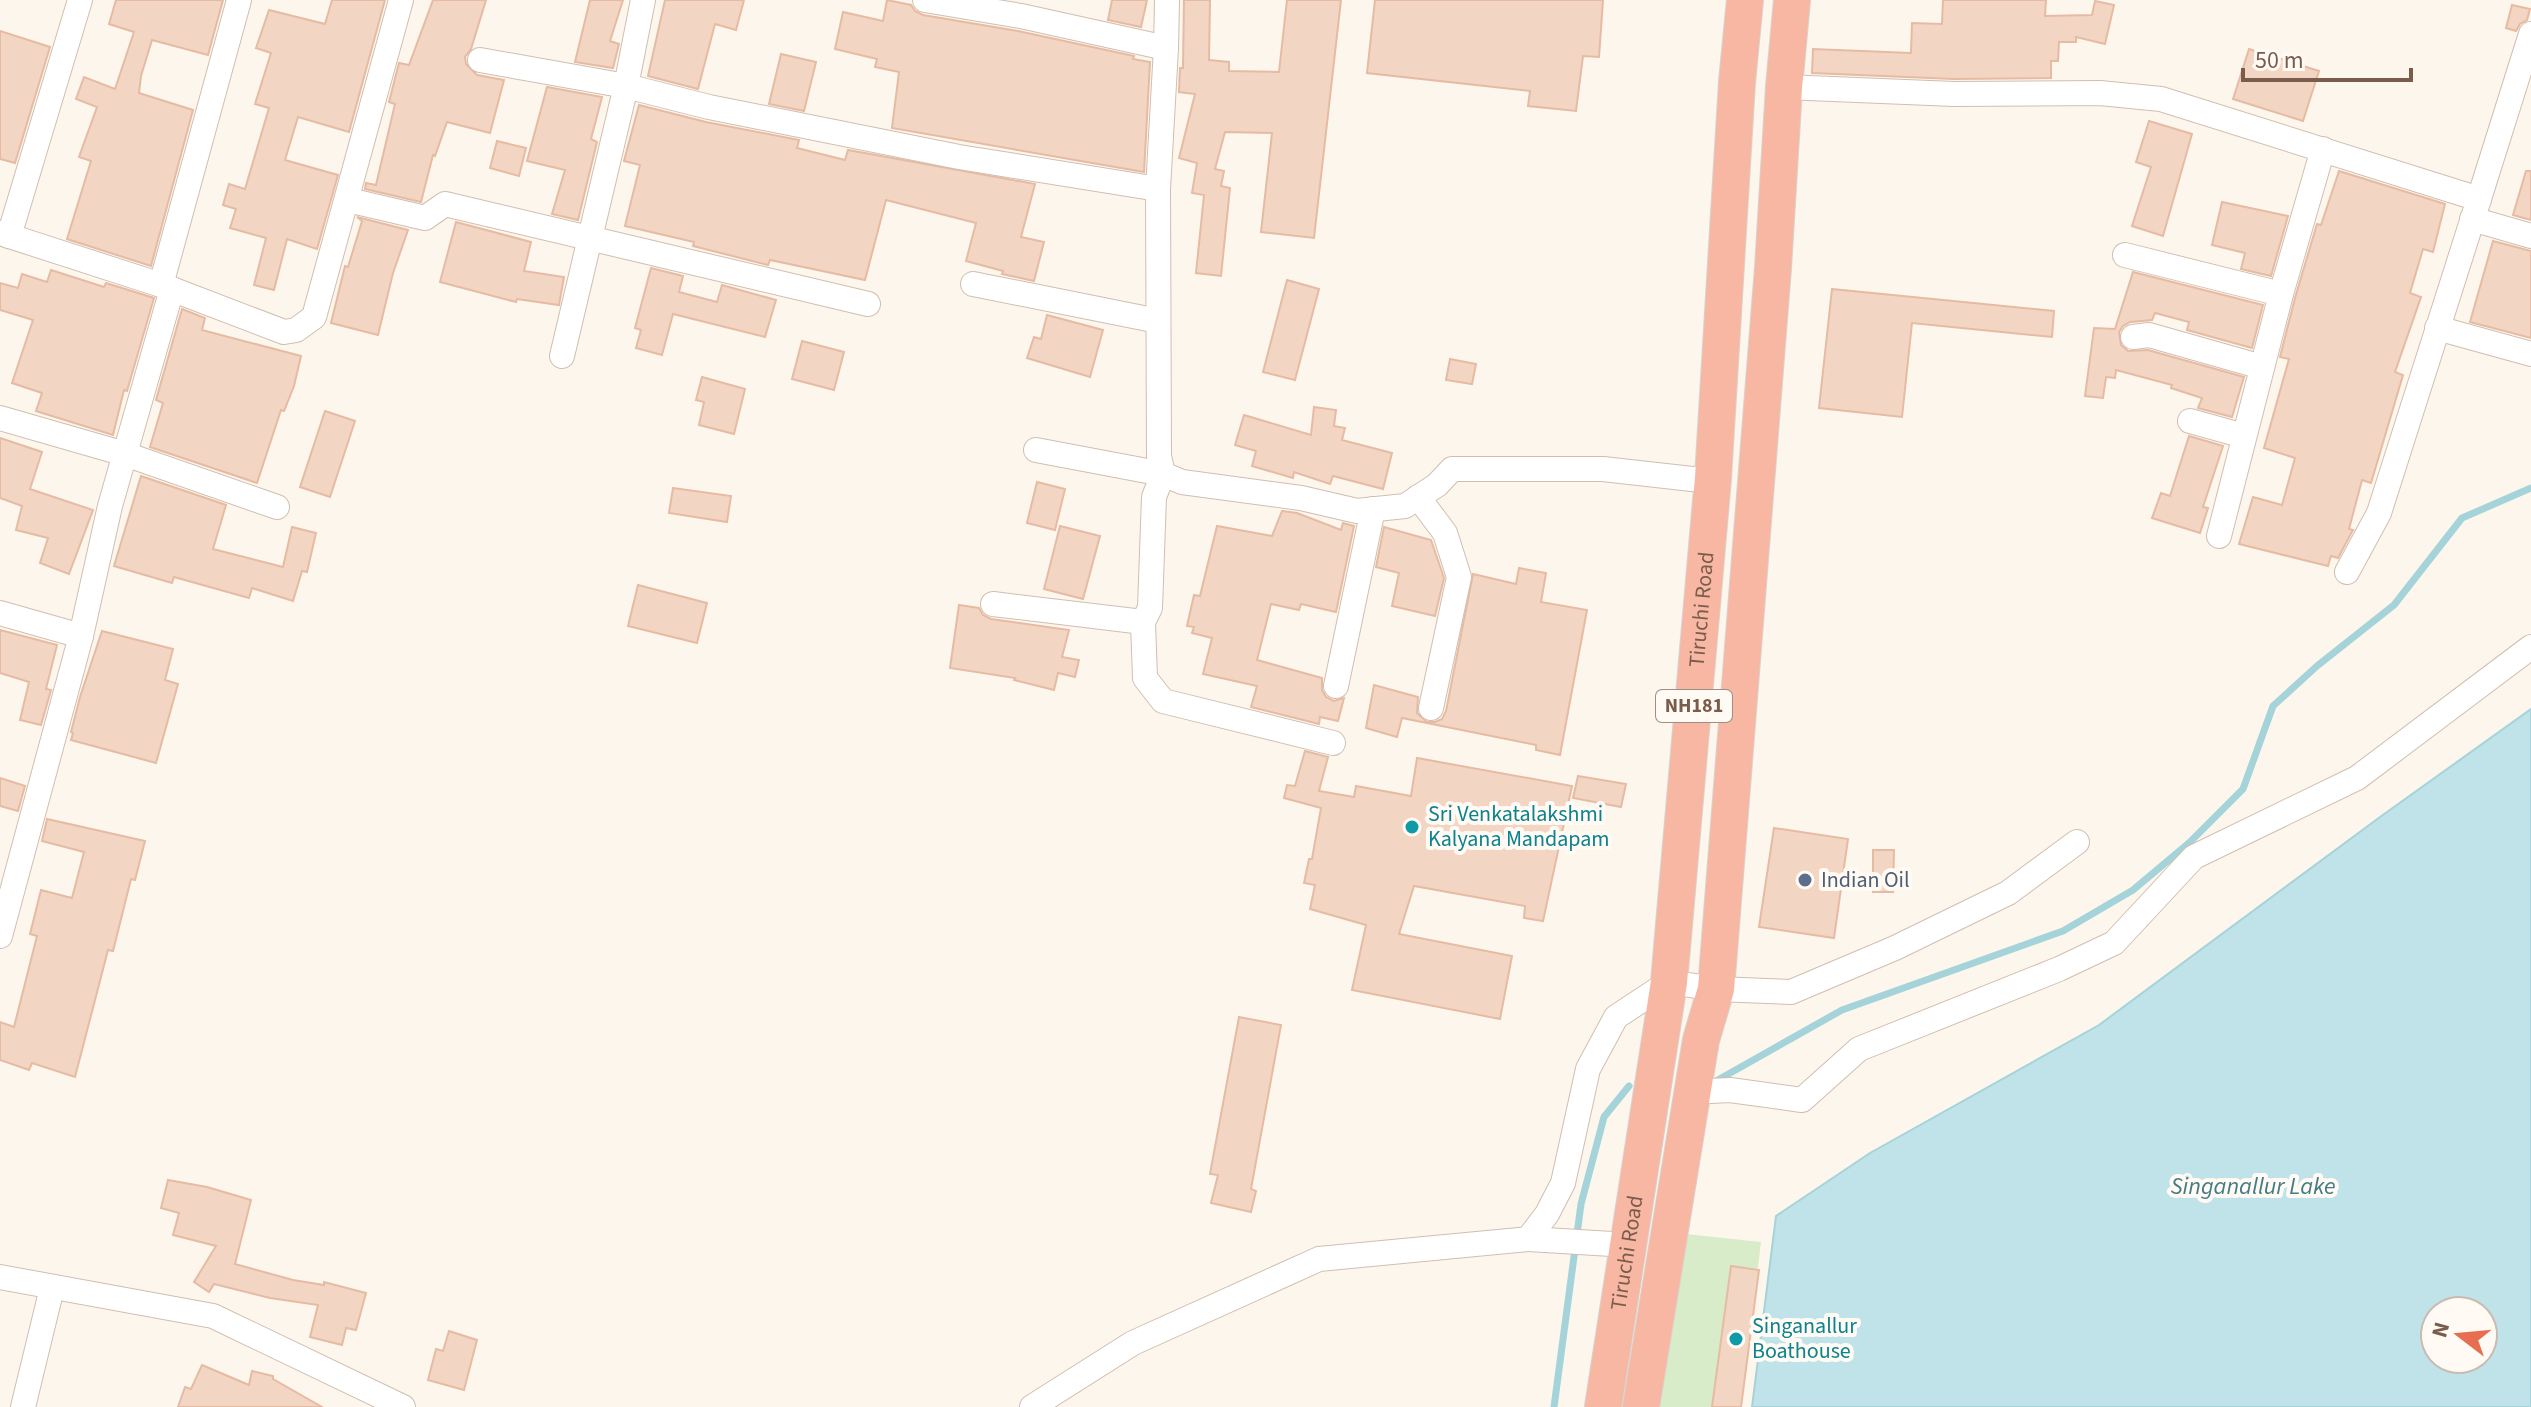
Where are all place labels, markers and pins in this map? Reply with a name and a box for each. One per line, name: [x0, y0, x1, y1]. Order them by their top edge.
place label: Sri Venkatalakshmi Kalyana Mandapam: [1428, 798, 1610, 855]
marker: Sri Venkatalakshmi Kalyana Mandapam: [1403, 818, 1421, 836]
place label: Indian Oil: [1821, 864, 1910, 896]
marker: Indian Oil: [1796, 871, 1814, 889]
place label: Singanallur Boathouse: [1752, 1310, 1857, 1367]
marker: Singanallur Boathouse: [1727, 1330, 1745, 1348]

